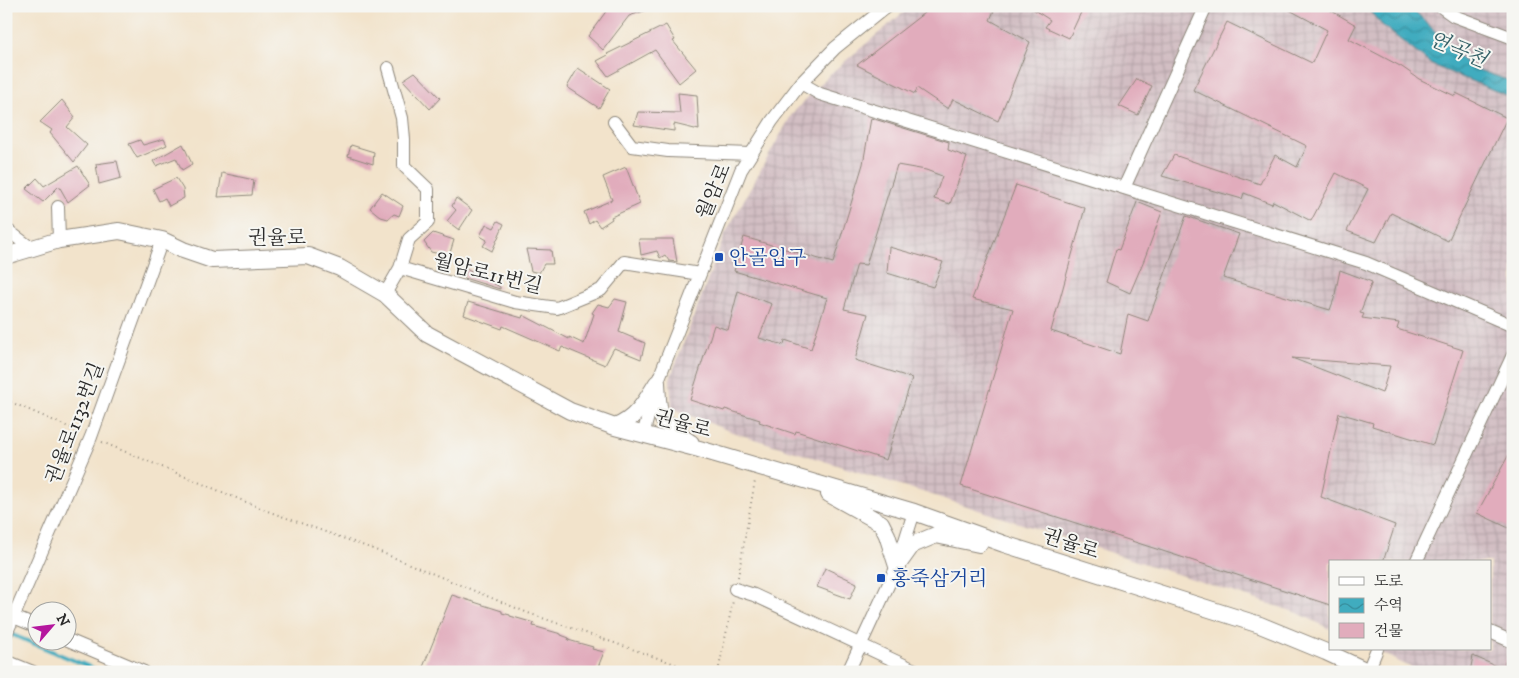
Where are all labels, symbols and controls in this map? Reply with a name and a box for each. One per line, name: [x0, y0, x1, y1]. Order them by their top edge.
water label: 연곡천: [1425, 26, 1492, 74]
street label: 월암로: [692, 160, 737, 223]
street label: 권율로: [248, 226, 306, 251]
place label: 안골입구: [729, 246, 806, 271]
street label: 월암로11번길: [431, 249, 545, 300]
marker: 안골입구: [713, 251, 725, 263]
street label: 권율로1132번길: [41, 359, 110, 488]
street label: 권율로: [651, 405, 714, 444]
street label: 권율로: [1039, 524, 1102, 565]
legend: [1329, 560, 1492, 650]
place label: 홍죽삼거리: [891, 567, 988, 592]
marker: 홍죽삼거리: [875, 572, 887, 584]
text: 도로: [1374, 572, 1403, 591]
text: 수역: [1374, 596, 1403, 615]
north arrow: [28, 600, 78, 650]
text: N: [52, 611, 73, 630]
text: 건물: [1374, 622, 1403, 641]

